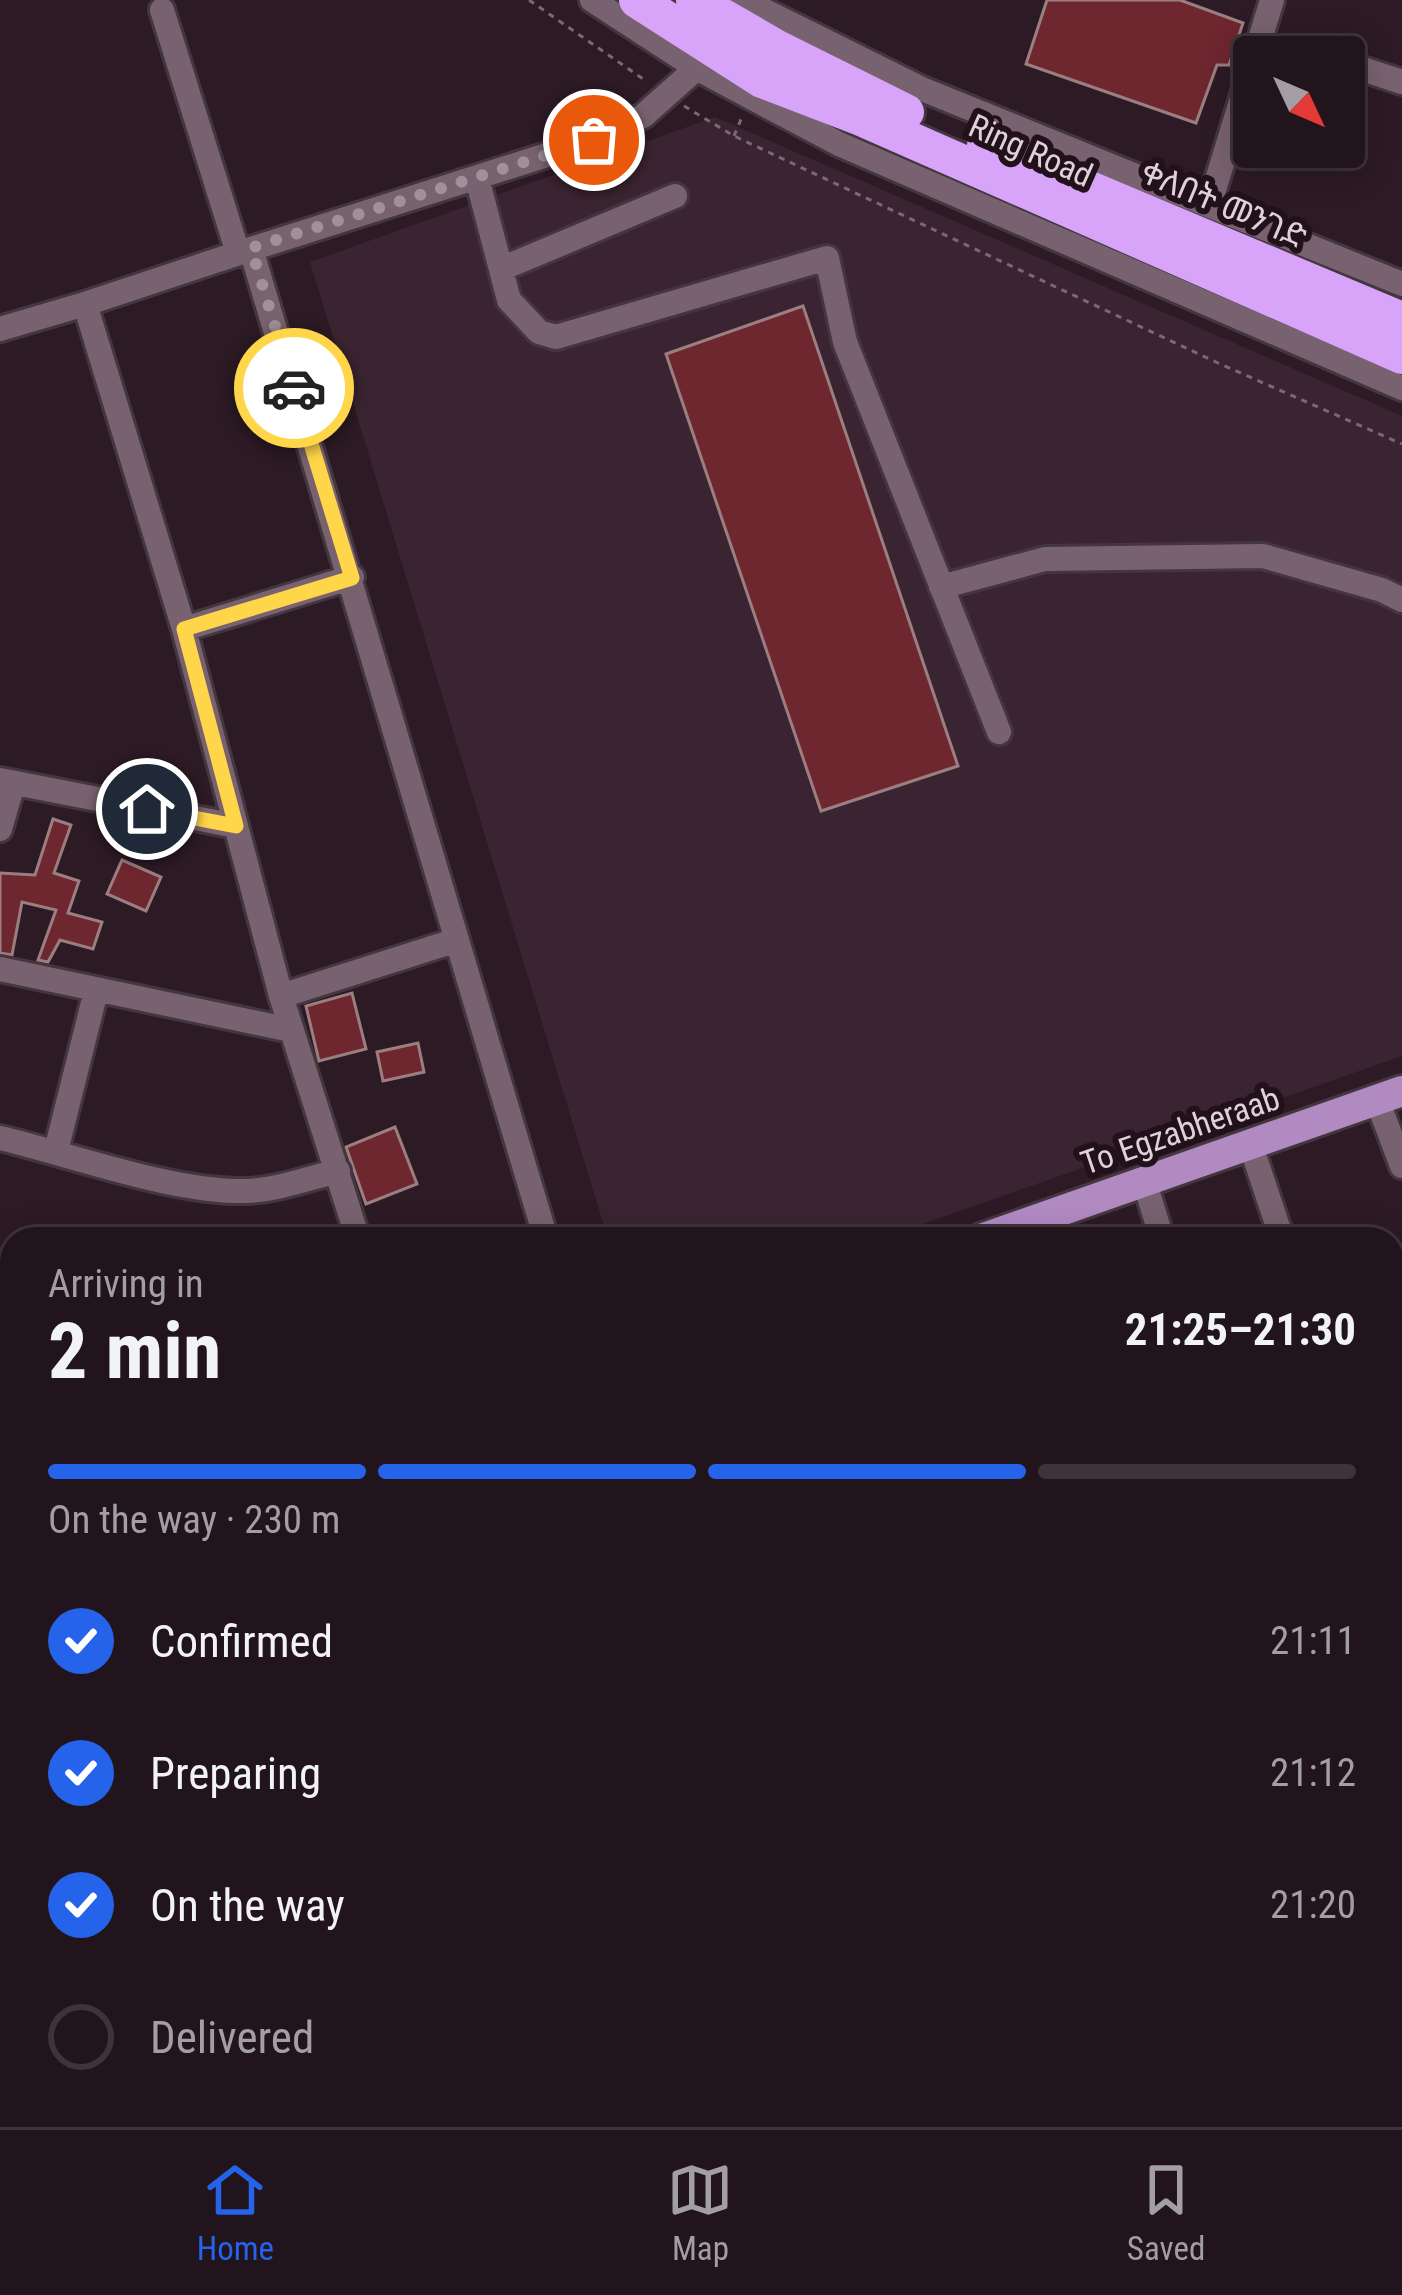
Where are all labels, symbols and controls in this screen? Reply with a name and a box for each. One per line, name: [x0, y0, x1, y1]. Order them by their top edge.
north arrow: [1233, 36, 1365, 168]
map controls: [1233, 36, 1365, 168]
pin: [543, 89, 645, 191]
street label: Ring Road: [963, 106, 1099, 195]
icon: bag: [561, 107, 627, 173]
street label: ቀለበት መንገድ: [1135, 152, 1312, 257]
courier: [234, 328, 354, 448]
icon: car: [261, 355, 327, 421]
pin: [96, 758, 198, 860]
icon: home: [114, 776, 180, 842]
street label: To Egzabheraab: [1076, 1078, 1285, 1183]
text: Arriving in: [48, 1261, 204, 1307]
text: 21:25–21:30: [1125, 1303, 1356, 1356]
text: 2 min: [48, 1306, 221, 1397]
text: On the way · 230 m: [48, 1497, 340, 1543]
icon: check: [48, 1608, 114, 1674]
text: Confirmed: [150, 1615, 333, 1668]
text: 21:11: [1270, 1618, 1356, 1664]
icon: check: [48, 1740, 114, 1806]
text: Preparing: [150, 1747, 321, 1800]
text: 21:12: [1270, 1750, 1356, 1796]
icon: check: [48, 1872, 114, 1938]
text: On the way: [150, 1879, 345, 1932]
text: 21:20: [1270, 1882, 1356, 1928]
text: Delivered: [150, 2011, 314, 2064]
tab: Home: [197, 2157, 274, 2268]
tab: Map: [667, 2157, 733, 2268]
tab: Saved: [1127, 2157, 1205, 2268]

